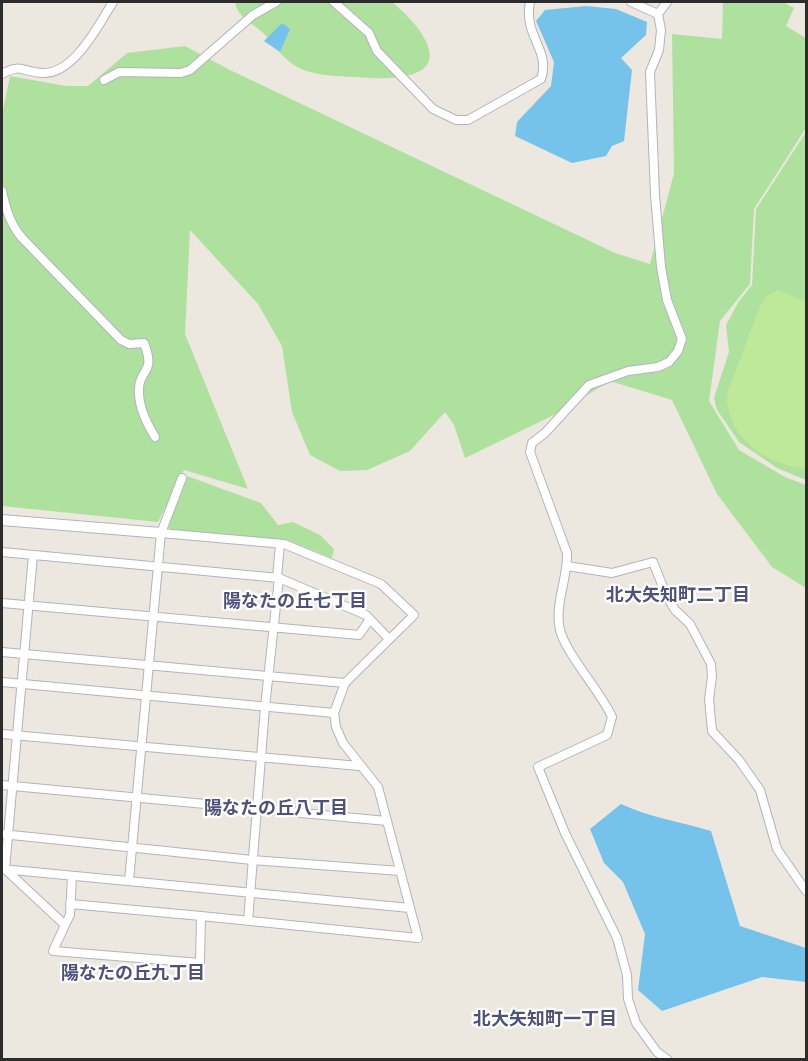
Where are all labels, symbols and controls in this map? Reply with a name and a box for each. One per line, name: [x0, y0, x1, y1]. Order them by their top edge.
district label: 北大矢知町二丁目: [606, 585, 750, 607]
district label: 陽なたの丘七丁目: [223, 591, 367, 613]
district label: 陽なたの丘八丁目: [204, 798, 348, 820]
district label: 陽なたの丘九丁目: [61, 963, 205, 985]
district label: 北大矢知町一丁目: [473, 1009, 617, 1031]

